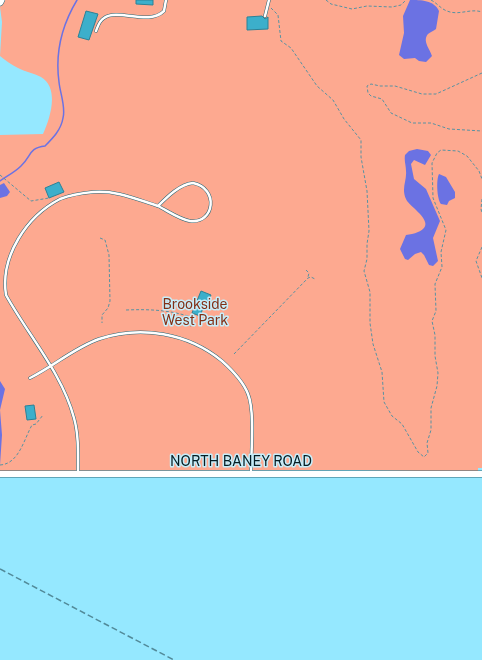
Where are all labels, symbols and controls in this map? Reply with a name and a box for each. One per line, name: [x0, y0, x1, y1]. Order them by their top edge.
park label: Brookside West Park: [162, 296, 228, 328]
street label: NORTH BANEY ROAD: [170, 453, 312, 469]

